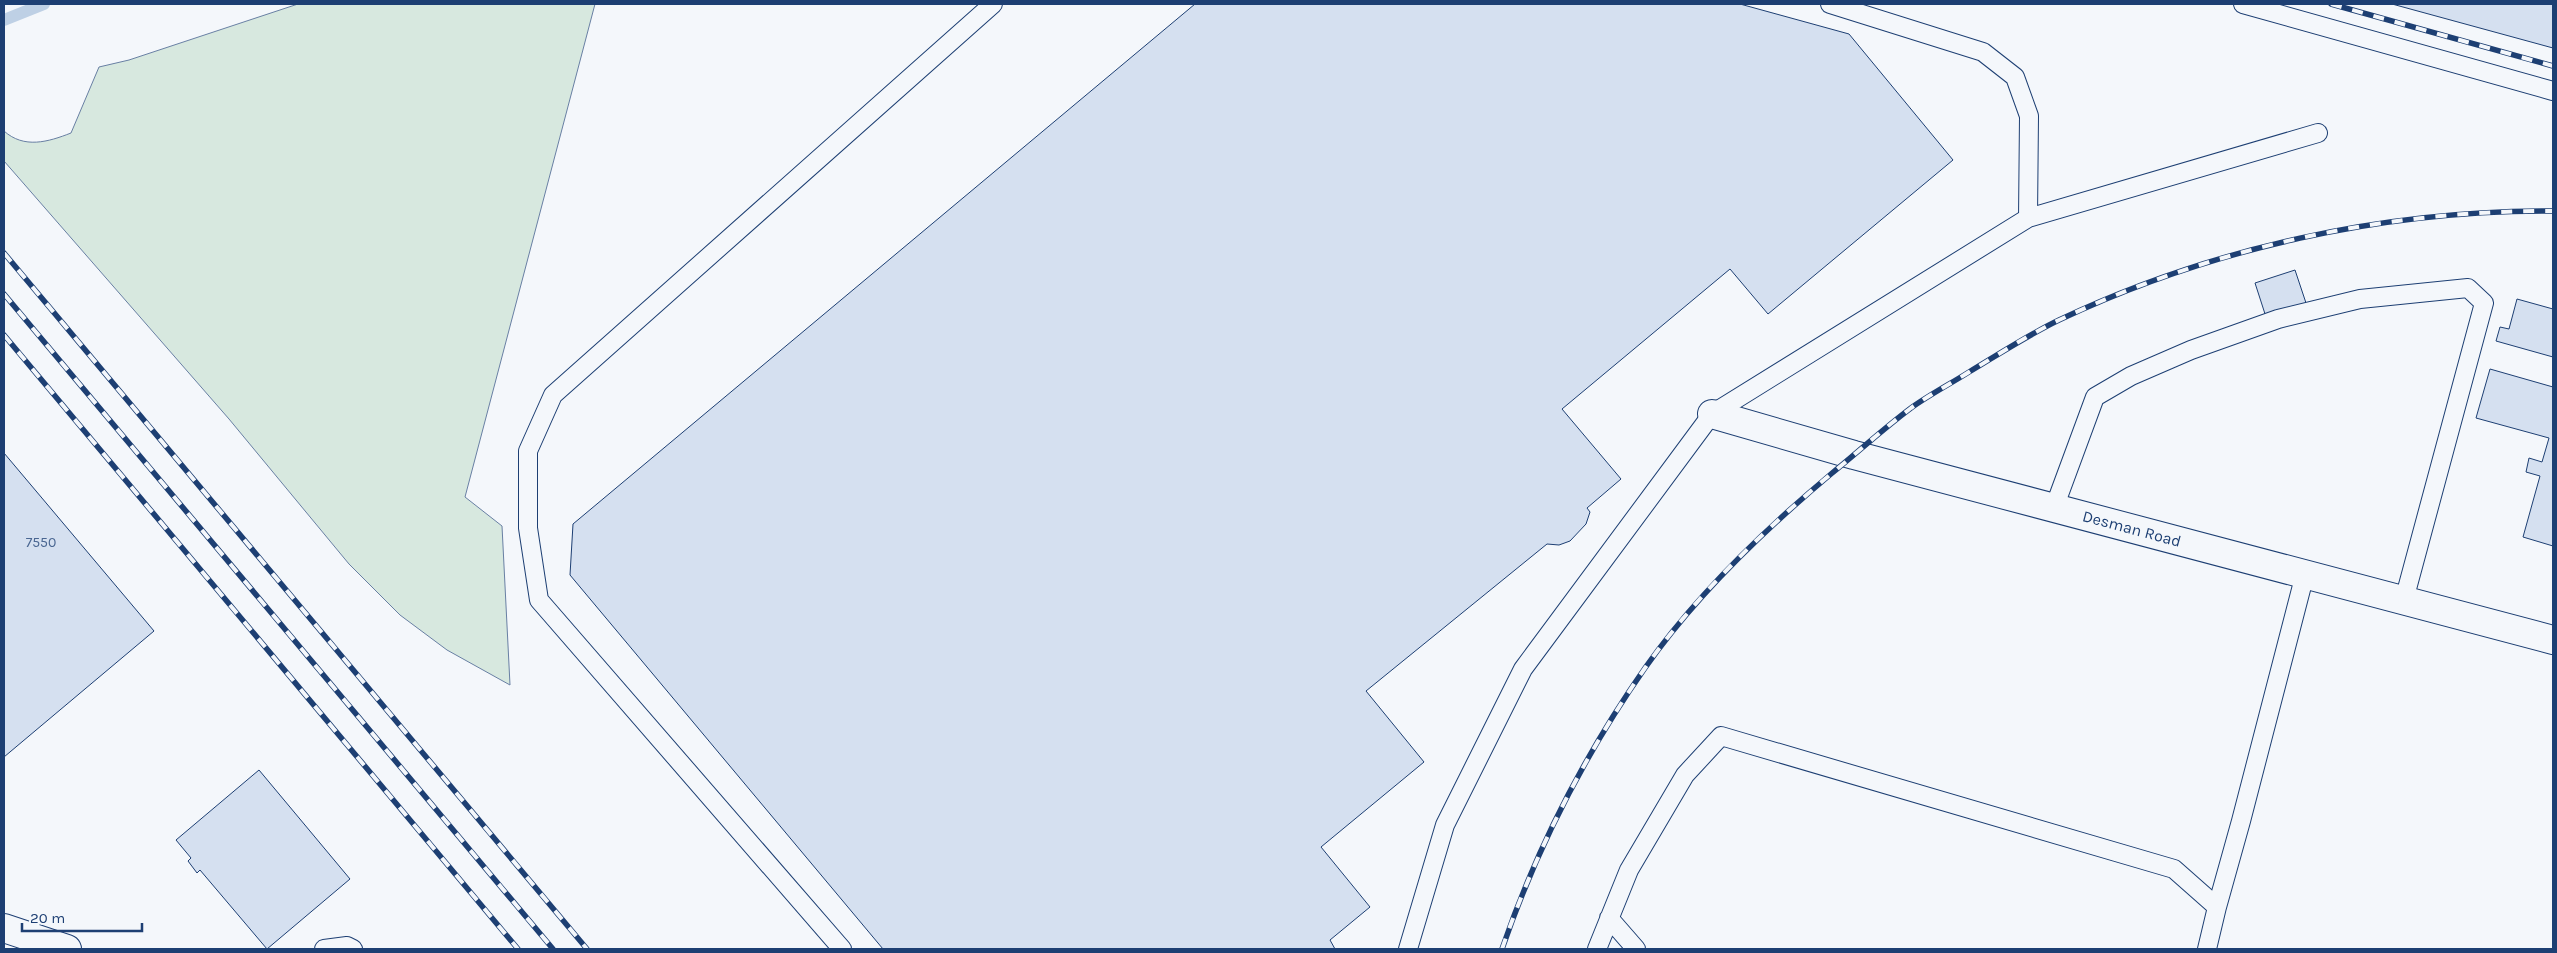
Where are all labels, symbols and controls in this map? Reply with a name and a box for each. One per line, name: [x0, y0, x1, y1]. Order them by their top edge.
street label: Desman Road: [2081, 506, 2183, 551]
house number: 7550: [26, 534, 56, 551]
scale bar: [22, 900, 142, 932]
text: 20 m: [30, 909, 65, 927]

